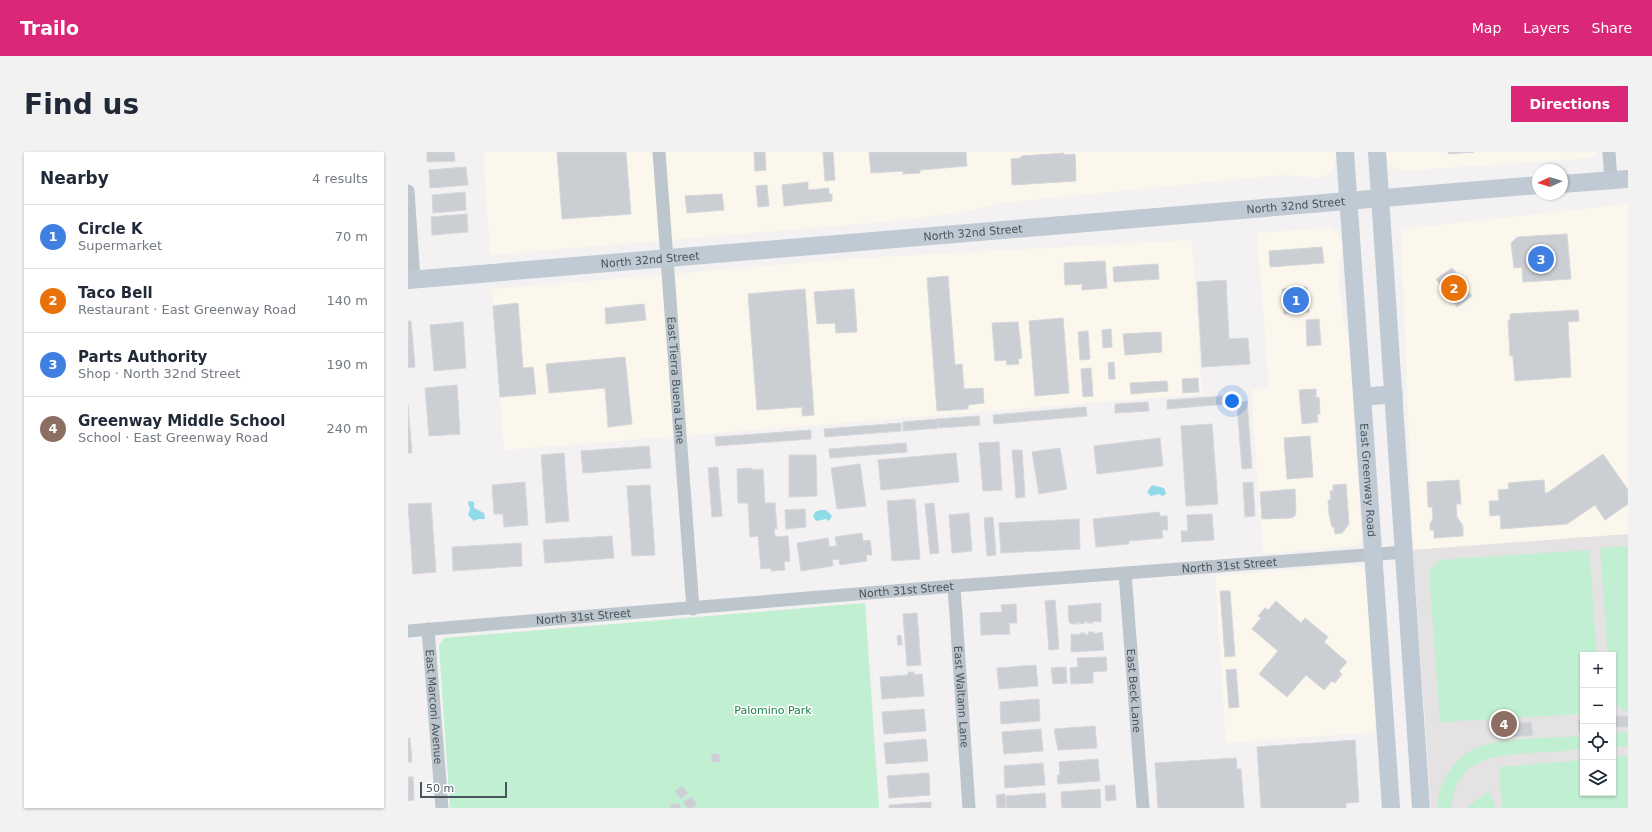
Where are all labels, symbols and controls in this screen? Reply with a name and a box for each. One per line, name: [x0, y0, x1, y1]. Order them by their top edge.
text: Trailo: [20, 17, 79, 39]
text: Map: [1472, 20, 1501, 36]
text: Layers: [1523, 20, 1570, 36]
text: Share: [1592, 20, 1632, 36]
button: Directions: [1511, 86, 1628, 122]
text: Find us: [24, 88, 139, 121]
north arrow: [1532, 164, 1568, 200]
text: Nearby: [40, 168, 109, 188]
text: 4 results: [312, 171, 368, 186]
street label: North 32nd Street: [1246, 195, 1347, 216]
text: Circle K: [78, 220, 143, 238]
street label: North 32nd Street: [923, 222, 1024, 243]
text: 1: [48, 229, 58, 244]
text: 70 m: [335, 229, 368, 244]
text: Supermarket: [78, 238, 162, 253]
pin: 3: [1528, 244, 1554, 274]
street label: North 32nd Street: [600, 249, 701, 270]
pin: 2: [1441, 273, 1467, 303]
text: Taco Bell: [78, 284, 153, 302]
pin: 1: [1283, 285, 1309, 315]
text: 2: [48, 293, 58, 308]
text: 140 m: [326, 293, 368, 308]
text: Restaurant · East Greenway Road: [78, 302, 296, 317]
street label: East Tierra Buena Lane: [665, 316, 687, 445]
text: Parts Authority: [78, 348, 207, 366]
text: 3: [48, 357, 58, 372]
text: 190 m: [326, 357, 368, 372]
text: Shop · North 32nd Street: [78, 366, 240, 381]
your location: [1222, 391, 1242, 411]
text: Greenway Middle School: [78, 412, 285, 430]
text: 4: [48, 421, 58, 436]
text: 240 m: [326, 421, 368, 436]
street label: East Greenway Road: [1358, 423, 1378, 538]
text: School · East Greenway Road: [78, 430, 268, 445]
street label: North 31st Street: [1181, 555, 1278, 575]
street label: North 31st Street: [858, 579, 955, 600]
street label: North 31st Street: [535, 606, 632, 627]
street label: East Waltann Lane: [952, 645, 971, 749]
street label: East Beck Lane: [1124, 648, 1144, 733]
street label: East Marconi Avenue: [423, 649, 445, 765]
map controls: [1580, 652, 1616, 796]
button: +: [1580, 652, 1616, 688]
button: −: [1580, 688, 1616, 724]
park label: Palomino Park: [734, 704, 812, 717]
pin: 4: [1491, 709, 1517, 739]
button: locate: [1580, 724, 1616, 760]
button: layers: [1580, 760, 1616, 796]
scale bar: [420, 780, 507, 799]
text: 50 m: [426, 782, 454, 795]

